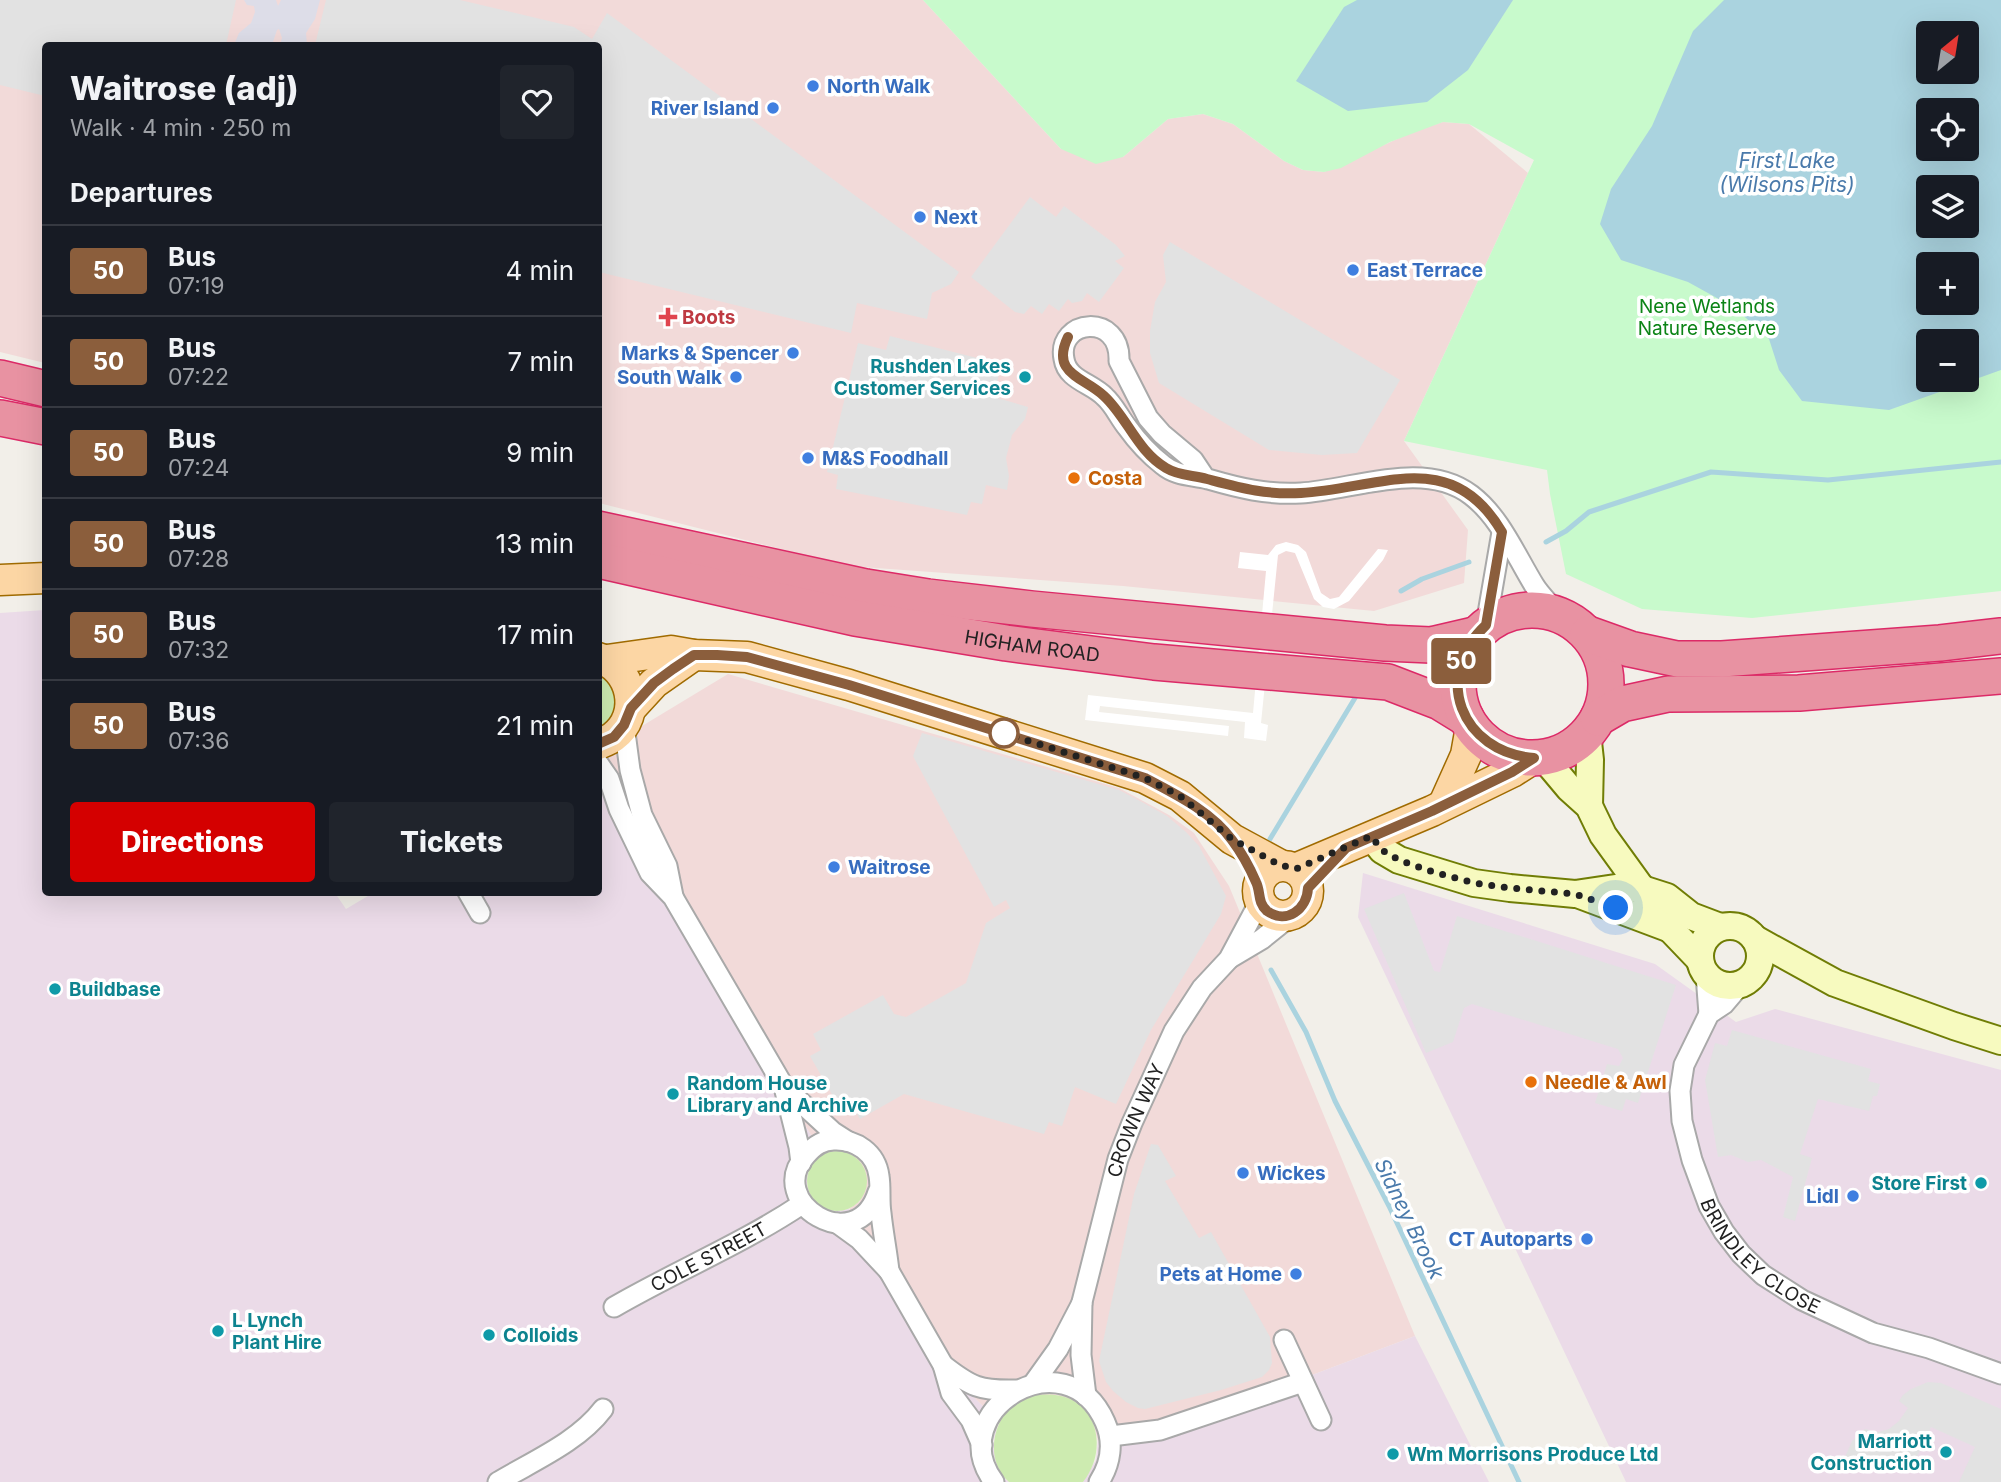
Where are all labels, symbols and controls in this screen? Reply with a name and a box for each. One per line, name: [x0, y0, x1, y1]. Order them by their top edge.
north arrow: [1916, 21, 1979, 84]
map controls: [1916, 21, 1979, 392]
button: heart: [500, 65, 574, 139]
text: Waitrose (adj): [70, 68, 299, 108]
place label: North Walk: [827, 75, 930, 98]
marker: North Walk: [805, 78, 821, 94]
place label: River Island: [651, 97, 759, 120]
button: locate: [1916, 98, 1979, 161]
marker: River Island: [765, 100, 781, 116]
text: Walk · 4 min · 250 m: [70, 114, 292, 142]
water label: First Lake (Wilsons Pits): [1719, 148, 1855, 197]
button: layers: [1916, 175, 1979, 238]
text: Departures: [70, 177, 213, 208]
place label: Next: [934, 206, 978, 229]
marker: Next: [912, 209, 928, 225]
text: Bus: [168, 241, 216, 272]
button: +: [1916, 252, 1979, 315]
text: 4 min: [505, 255, 574, 286]
text: 50: [93, 256, 124, 285]
place label: East Terrace: [1367, 259, 1483, 282]
marker: East Terrace: [1345, 262, 1361, 278]
text: 07:19: [168, 272, 225, 300]
park label: Nene Wetlands Nature Reserve: [1638, 295, 1776, 340]
place label: Boots: [682, 306, 735, 329]
marker: Boots: [660, 309, 676, 325]
button: −: [1916, 329, 1979, 392]
text: Bus: [168, 332, 216, 363]
place label: Marks & Spencer: [621, 342, 779, 365]
marker: Marks & Spencer: [785, 345, 801, 361]
text: 7 min: [508, 346, 574, 377]
text: 50: [93, 347, 124, 376]
place label: Rushden Lakes Customer Services: [834, 355, 1011, 400]
text: 07:22: [168, 363, 229, 391]
place label: South Walk: [617, 366, 722, 389]
marker: South Walk: [728, 369, 744, 385]
marker: Rushden Lakes Customer Services: [1017, 369, 1033, 385]
text: Bus: [168, 423, 216, 454]
text: 9 min: [506, 437, 574, 468]
text: 50: [93, 438, 124, 467]
place label: M&S Foodhall: [822, 447, 948, 470]
marker: M&S Foodhall: [800, 450, 816, 466]
text: 07:24: [168, 454, 229, 482]
place label: Costa: [1088, 467, 1142, 490]
marker: Costa: [1066, 470, 1082, 486]
text: Bus: [168, 514, 216, 545]
text: 13 min: [496, 528, 574, 559]
text: 50: [93, 529, 124, 558]
text: 07:28: [168, 545, 229, 573]
text: Bus: [168, 605, 216, 636]
text: 17 min: [497, 619, 574, 650]
text: 50: [93, 620, 124, 649]
street label: HIGHAM ROAD: [963, 625, 1101, 667]
text: 07:32: [168, 636, 229, 664]
line badge: 50: [1430, 638, 1492, 684]
text: 50: [1445, 646, 1477, 675]
text: Bus: [168, 696, 216, 727]
text: 21 min: [496, 710, 574, 741]
text: 50: [93, 711, 124, 740]
unlabelled marker: [989, 718, 1019, 748]
text: 07:36: [168, 727, 229, 755]
button: Directions: [70, 802, 315, 882]
button: Tickets: [329, 802, 574, 882]
place label: Waitrose: [848, 856, 931, 879]
marker: Waitrose: [826, 859, 842, 875]
your location: [1598, 890, 1633, 925]
place label: Buildbase: [69, 978, 161, 1001]
marker: Buildbase: [47, 981, 63, 997]
street label: CROWN WAY: [1103, 1060, 1170, 1180]
place label: Needle & Awl: [1545, 1071, 1667, 1094]
place label: Random House Library and Archive: [687, 1072, 869, 1117]
marker: Needle & Awl: [1523, 1074, 1539, 1090]
marker: Random House Library and Archive: [665, 1086, 681, 1102]
water label: Sidney Brook: [1369, 1154, 1450, 1284]
place label: Wickes: [1257, 1162, 1326, 1185]
marker: Wickes: [1235, 1165, 1251, 1181]
place label: Store First: [1871, 1172, 1967, 1195]
marker: Store First: [1973, 1175, 1989, 1191]
place label: Lidl: [1806, 1185, 1839, 1208]
marker: Lidl: [1845, 1188, 1861, 1204]
street label: BRINDLEY CLOSE: [1695, 1196, 1824, 1319]
street label: COLE STREET: [647, 1217, 771, 1297]
place label: CT Autoparts: [1449, 1228, 1573, 1251]
marker: CT Autoparts: [1579, 1231, 1595, 1247]
place label: Pets at Home: [1160, 1263, 1282, 1286]
marker: Pets at Home: [1288, 1266, 1304, 1282]
place label: L Lynch Plant Hire: [232, 1309, 322, 1354]
marker: L Lynch Plant Hire: [210, 1323, 226, 1339]
place label: Colloids: [503, 1324, 578, 1347]
marker: Colloids: [481, 1327, 497, 1343]
place label: Marriott Construction: [1811, 1430, 1932, 1475]
place label: Wm Morrisons Produce Ltd: [1407, 1443, 1659, 1466]
marker: Marriott Construction: [1938, 1444, 1954, 1460]
marker: Wm Morrisons Produce Ltd: [1385, 1446, 1401, 1462]

